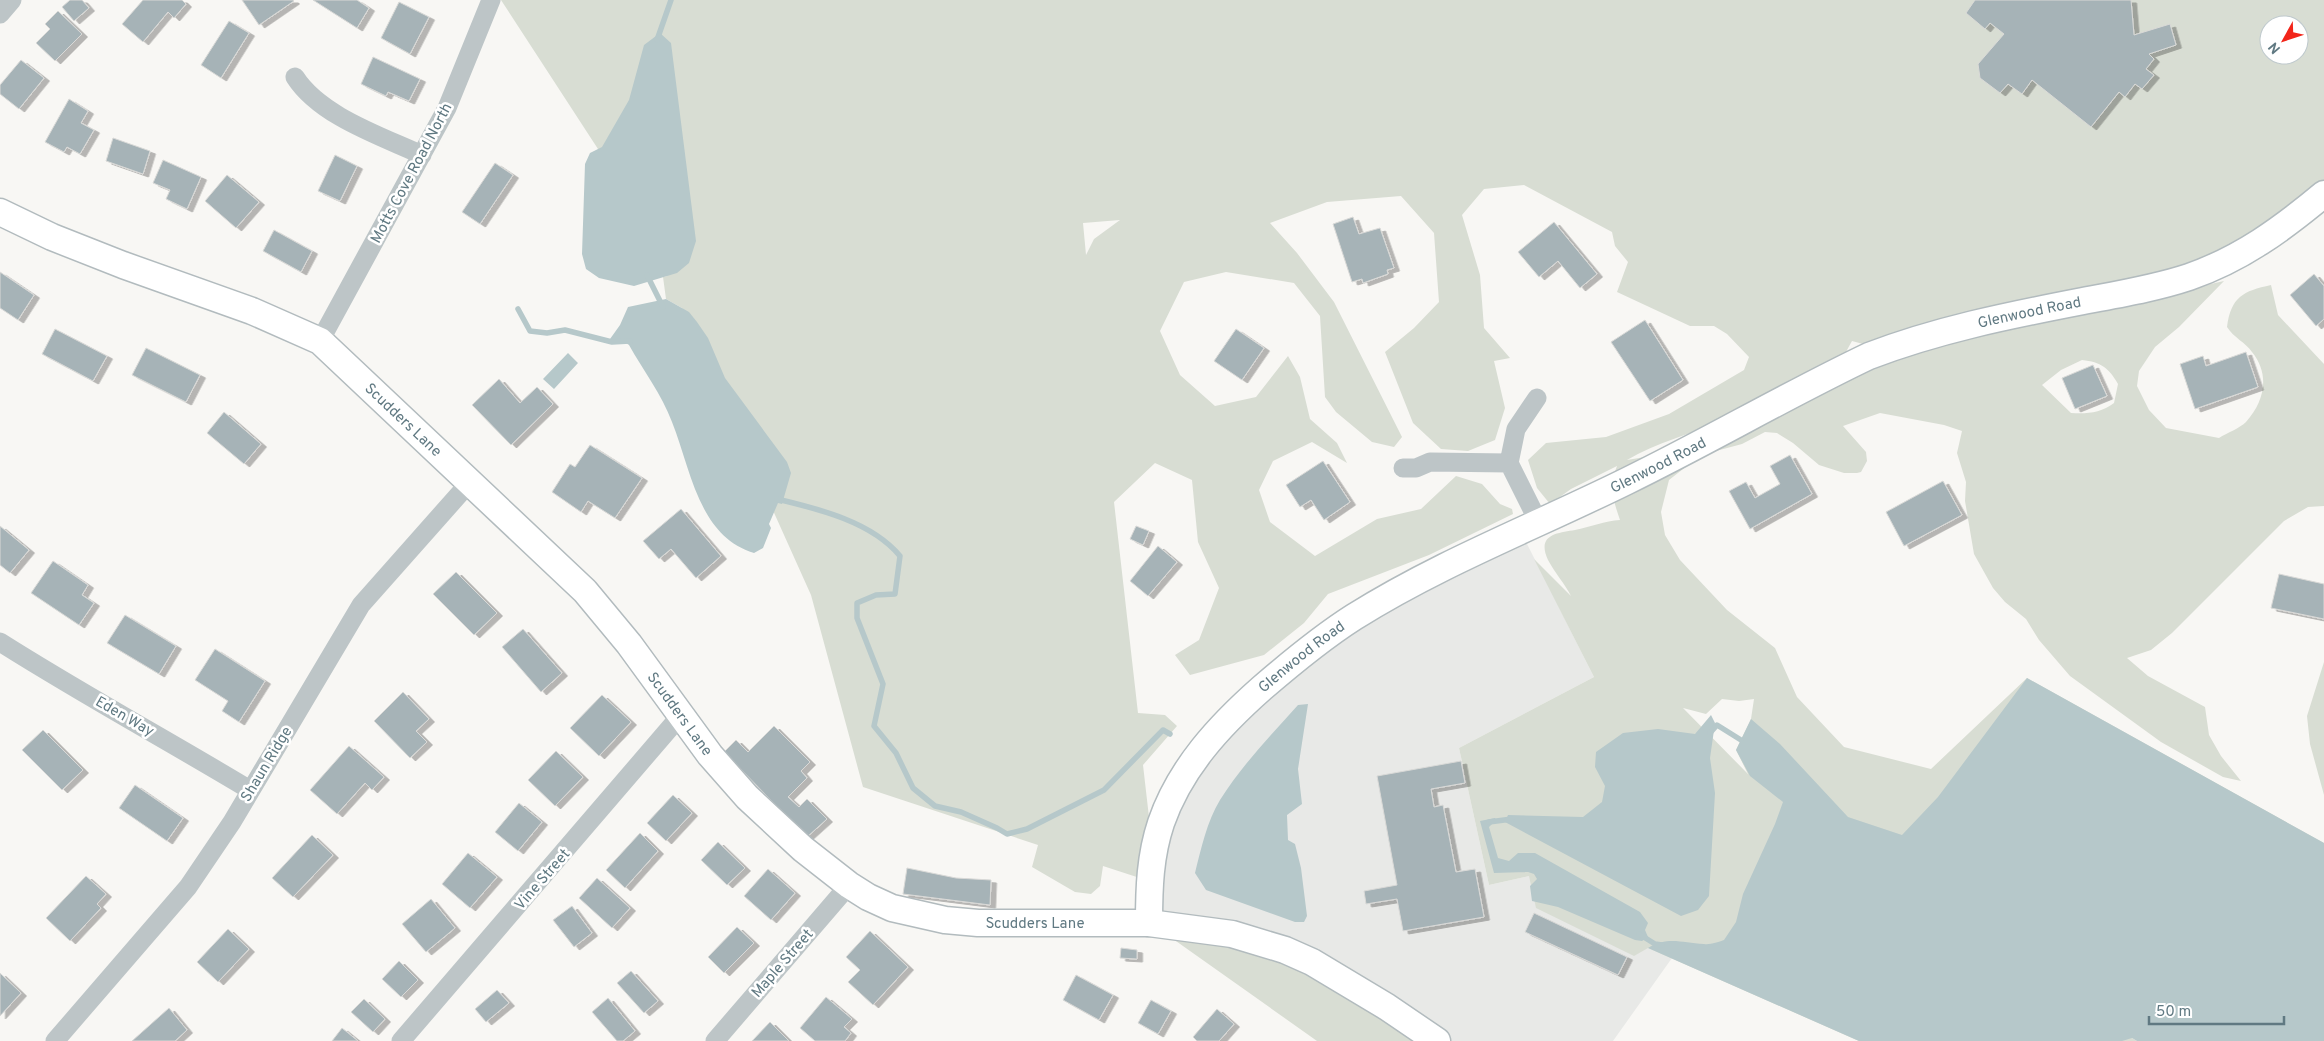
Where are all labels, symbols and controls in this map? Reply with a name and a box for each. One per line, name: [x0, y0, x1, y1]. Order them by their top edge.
north arrow: [2259, 15, 2309, 65]
text: N: [2265, 38, 2285, 57]
street label: Motts Cove Road North: [367, 100, 457, 247]
street label: Glenwood Road: [1976, 294, 2083, 334]
street label: Scudders Lane: [360, 380, 445, 462]
street label: Glenwood Road: [1607, 434, 1710, 499]
street label: Glenwood Road: [1255, 618, 1349, 698]
street label: Scudders Lane: [642, 669, 716, 760]
street label: Eden Way: [91, 693, 157, 742]
street label: Shaun Ridge: [237, 724, 297, 806]
street label: Vine Street: [511, 845, 575, 915]
street label: Scudders Lane: [985, 915, 1084, 934]
street label: Maple Street: [748, 926, 818, 1002]
scale bar: [2149, 994, 2284, 1026]
text: 50 m: [2156, 1003, 2191, 1022]

